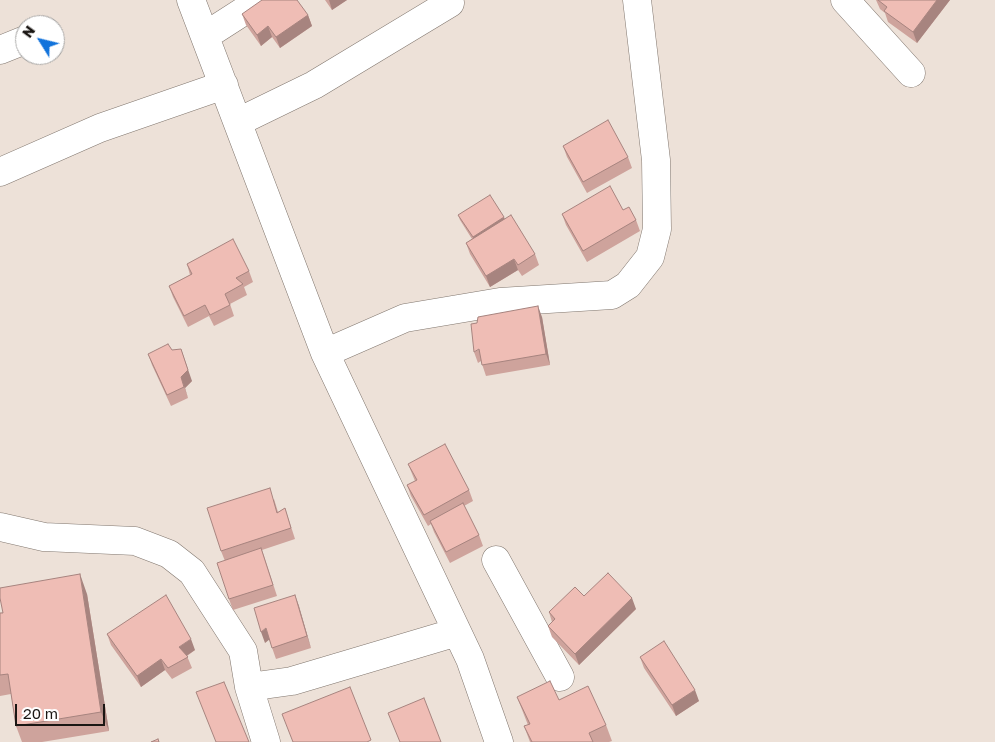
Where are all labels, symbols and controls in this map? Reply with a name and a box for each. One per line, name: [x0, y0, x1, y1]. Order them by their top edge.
north arrow: [15, 15, 65, 65]
text: N: [18, 22, 38, 41]
scale bar: [18, 694, 108, 726]
text: 20 m: [23, 704, 58, 722]

